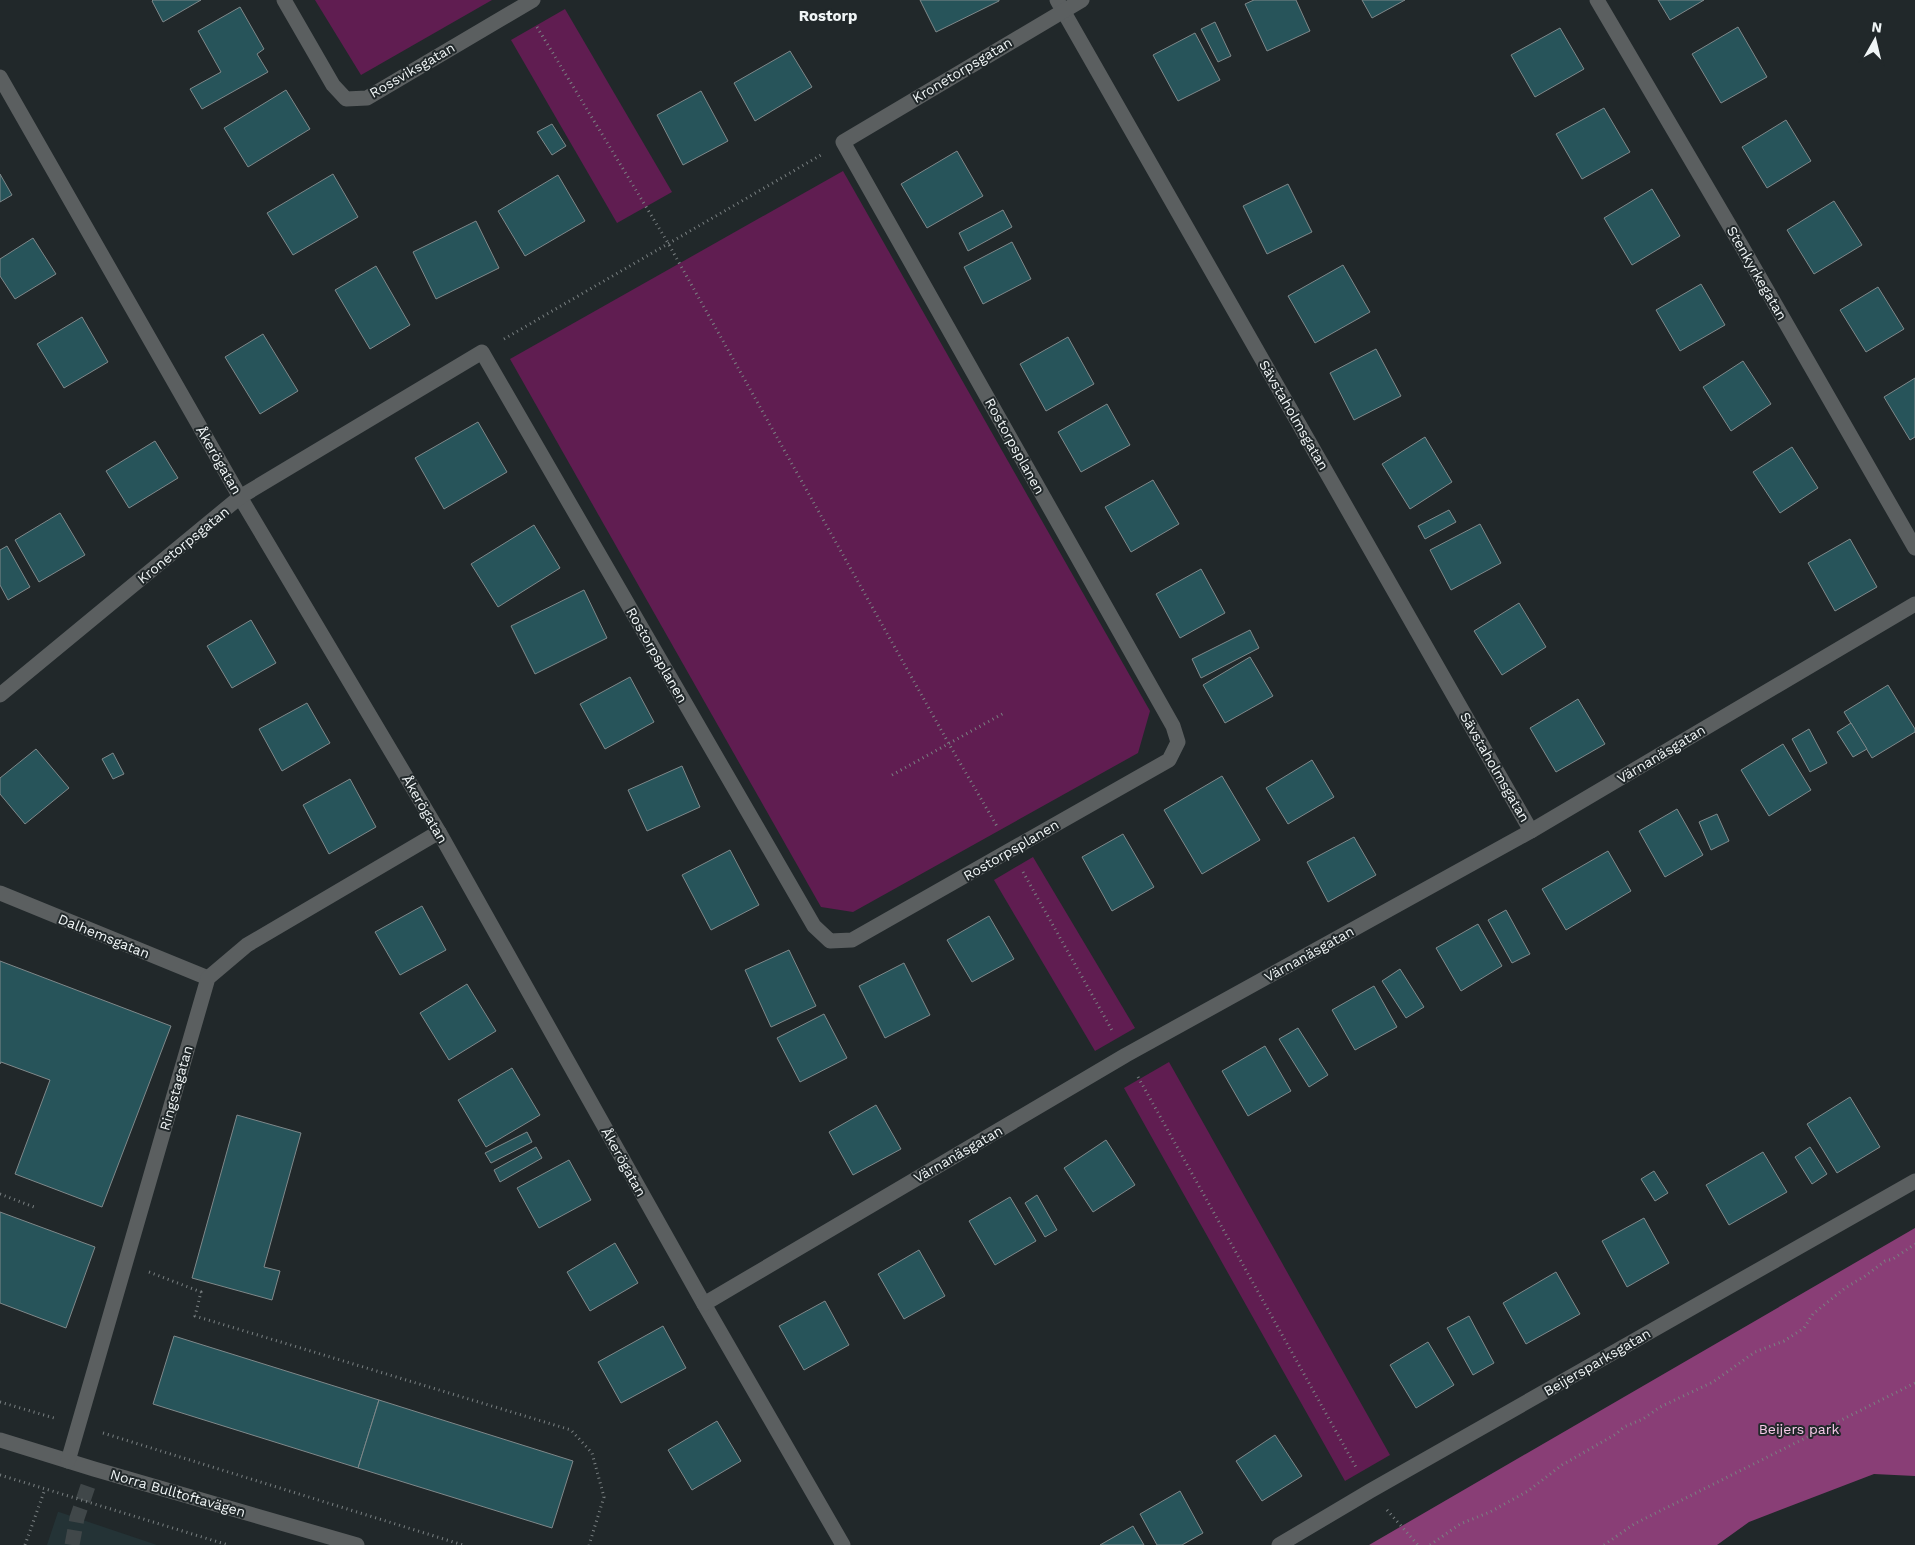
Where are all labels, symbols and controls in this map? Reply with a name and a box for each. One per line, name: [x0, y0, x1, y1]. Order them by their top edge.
district label: Rostorp: [799, 7, 857, 25]
north arrow: [1850, 15, 1900, 65]
text: N: [1871, 18, 1883, 36]
street label: Kronetorpsgatan: [909, 34, 1015, 106]
street label: Rossviksgatan: [367, 39, 457, 101]
street label: Stenkyrkegatan: [1724, 223, 1790, 323]
street label: Sävstaholmsgatan: [1256, 357, 1332, 473]
street label: Rostorpsplanen: [982, 395, 1048, 497]
street label: Åkerögatan: [193, 423, 245, 497]
street label: Kronetorpsgatan: [134, 503, 232, 587]
street label: Rostorpsplanen: [623, 604, 691, 706]
street label: Sävstaholmsgatan: [1457, 709, 1533, 825]
street label: Värnanäsgatan: [1614, 721, 1708, 787]
street label: Åkerögatan: [399, 772, 451, 846]
street label: Rostorpsplanen: [960, 816, 1062, 884]
street label: Dalhemsgatan: [56, 910, 152, 962]
street label: Värnanäsgatan: [1261, 923, 1357, 985]
street label: Ringstagatan: [156, 1044, 196, 1132]
street label: Värnanäsgatan: [911, 1122, 1005, 1186]
street label: Åkerögatan: [598, 1125, 650, 1199]
street label: Beijersparksgatan: [1541, 1325, 1653, 1399]
park label: Beijers park: [1759, 1421, 1839, 1437]
street label: Norra Bulltoftavägen: [109, 1466, 247, 1520]

